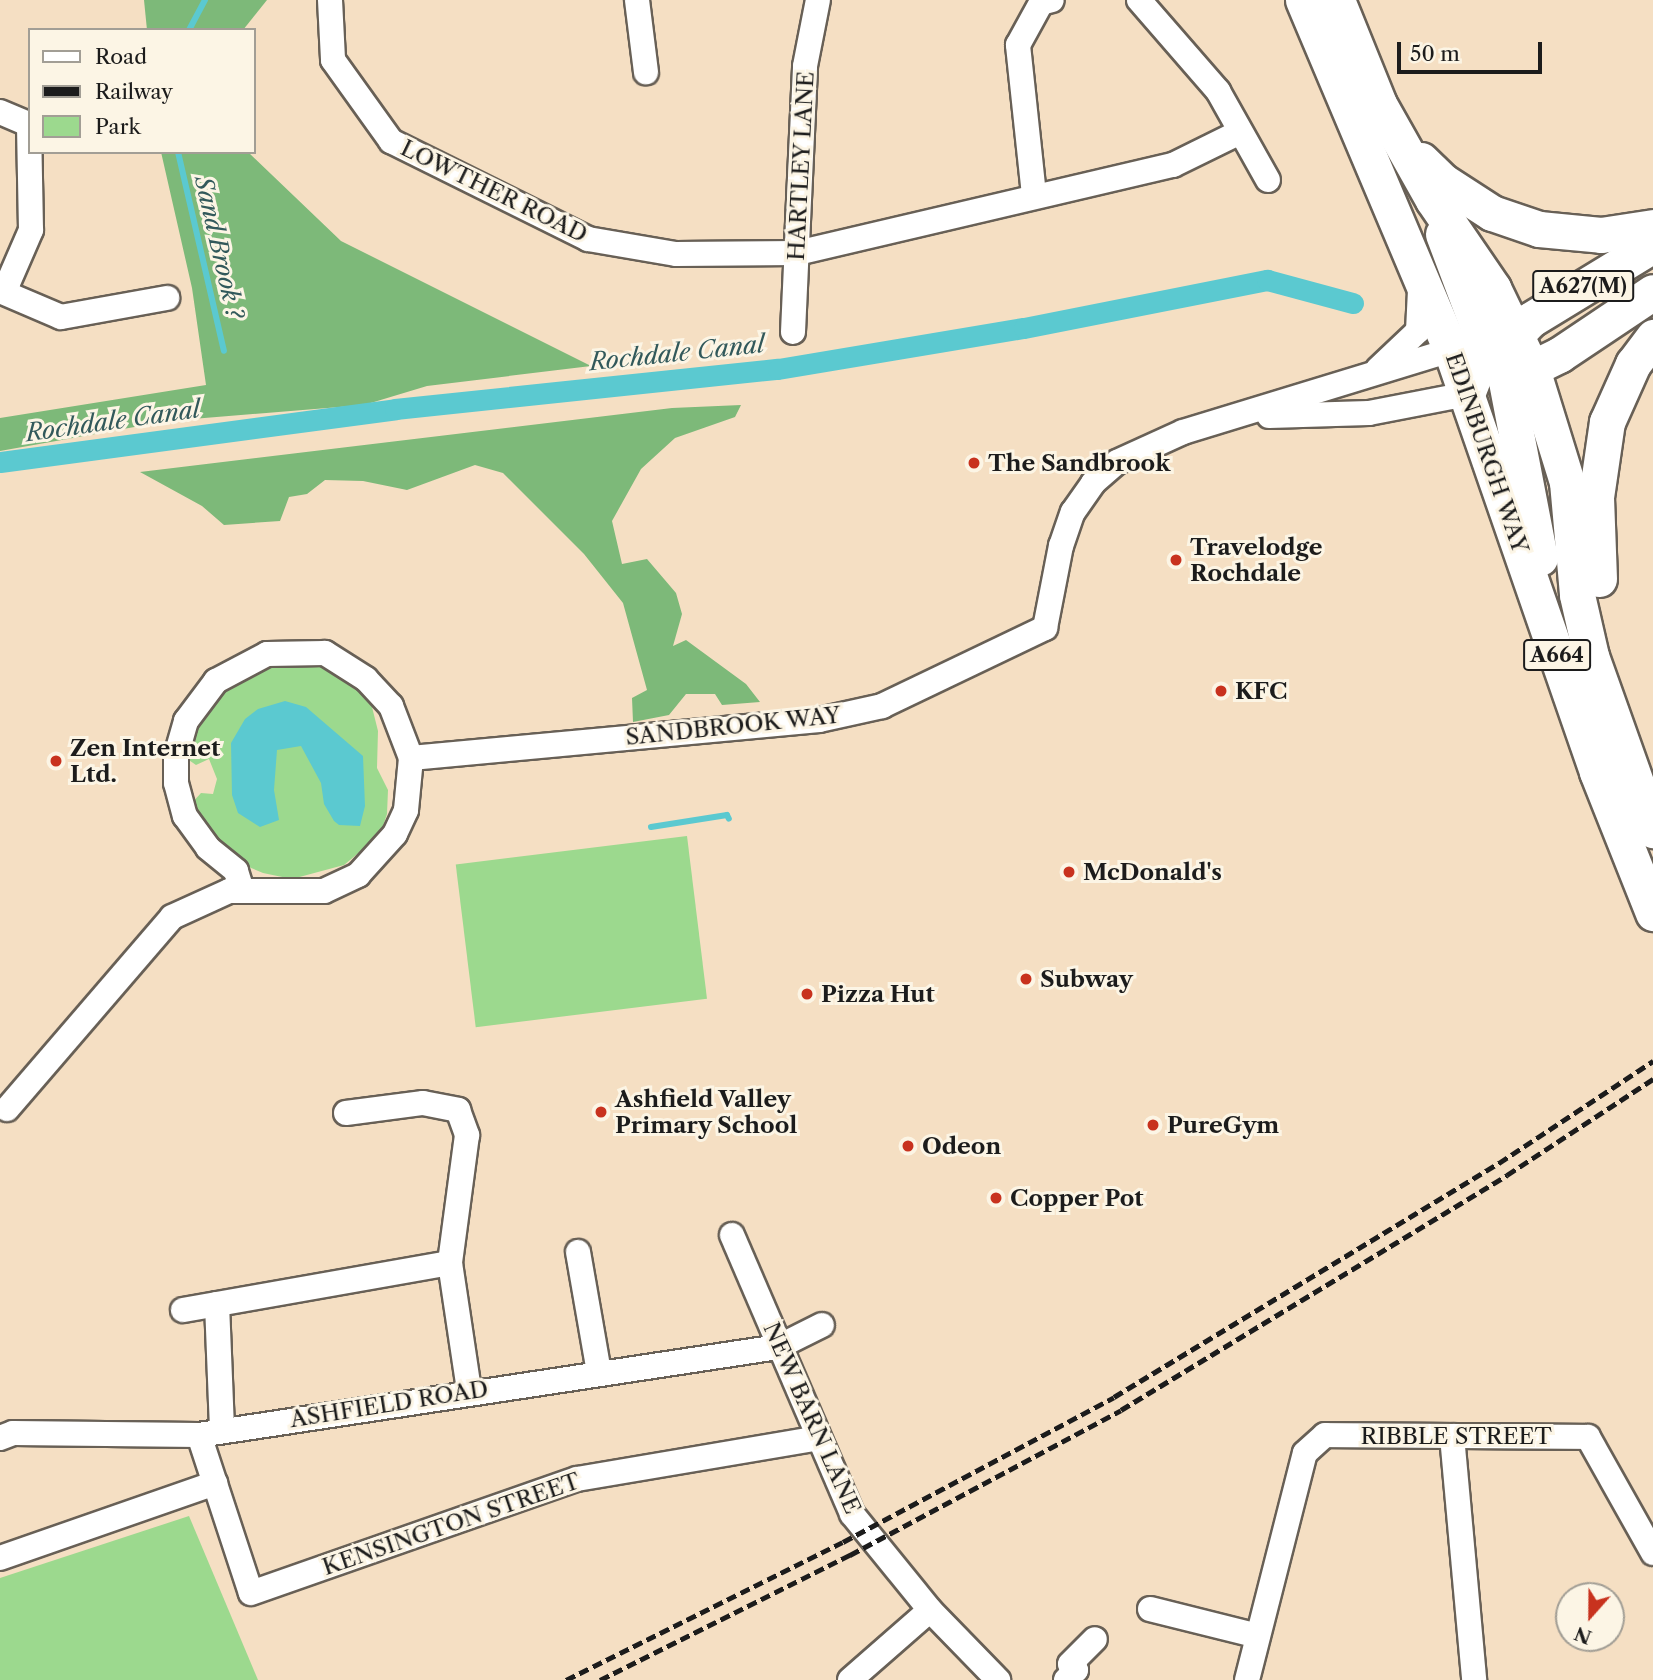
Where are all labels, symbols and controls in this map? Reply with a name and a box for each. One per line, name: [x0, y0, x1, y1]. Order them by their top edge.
legend: [28, 28, 256, 154]
scale bar: [1401, 28, 1546, 72]
text: 50 m: [1410, 41, 1460, 66]
text: Road: [95, 44, 147, 69]
street label: HARTLEY LANE: [782, 70, 820, 262]
text: Railway: [95, 79, 173, 104]
text: Park: [95, 114, 141, 139]
street label: LOWTHER ROAD: [396, 134, 592, 248]
water label: Sand Brook ?: [189, 173, 249, 321]
road number: A627(M): [1530, 268, 1636, 304]
water label: Rochdale Canal: [588, 329, 766, 377]
street label: EDINBURGH WAY: [1440, 349, 1534, 557]
water label: Rochdale Canal: [24, 395, 202, 447]
place label: The Sandbrook: [988, 449, 1170, 477]
marker: The Sandbrook: [966, 455, 982, 471]
place label: Travelodge Rochdale: [1190, 533, 1323, 587]
marker: Travelodge Rochdale: [1168, 552, 1184, 568]
road number: A664: [1522, 638, 1592, 672]
place label: KFC: [1235, 677, 1287, 705]
marker: KFC: [1213, 683, 1229, 699]
street label: SANDBROOK WAY: [623, 701, 843, 751]
place label: Zen Internet Ltd.: [70, 734, 220, 788]
marker: Zen Internet Ltd.: [48, 753, 64, 769]
place label: McDonald's: [1083, 858, 1222, 886]
marker: McDonald's: [1061, 864, 1077, 880]
place label: Subway: [1040, 965, 1133, 993]
marker: Subway: [1018, 971, 1034, 987]
place label: Pizza Hut: [821, 980, 935, 1008]
marker: Pizza Hut: [799, 986, 815, 1002]
place label: Ashfield Valley Primary School: [615, 1085, 798, 1139]
marker: Ashfield Valley Primary School: [593, 1104, 609, 1120]
place label: PureGym: [1167, 1111, 1279, 1139]
marker: PureGym: [1145, 1117, 1161, 1133]
place label: Odeon: [922, 1132, 1001, 1160]
marker: Odeon: [900, 1138, 916, 1154]
place label: Copper Pot: [1010, 1184, 1144, 1212]
marker: Copper Pot: [988, 1190, 1004, 1206]
street label: NEW BARN LANE: [757, 1318, 867, 1518]
street label: ASHFIELD ROAD: [288, 1375, 490, 1433]
street label: RIBBLE STREET: [1360, 1422, 1552, 1450]
street label: KENSINGTON STREET: [319, 1467, 583, 1581]
north arrow: [1555, 1582, 1625, 1652]
text: N: [1571, 1622, 1595, 1649]

